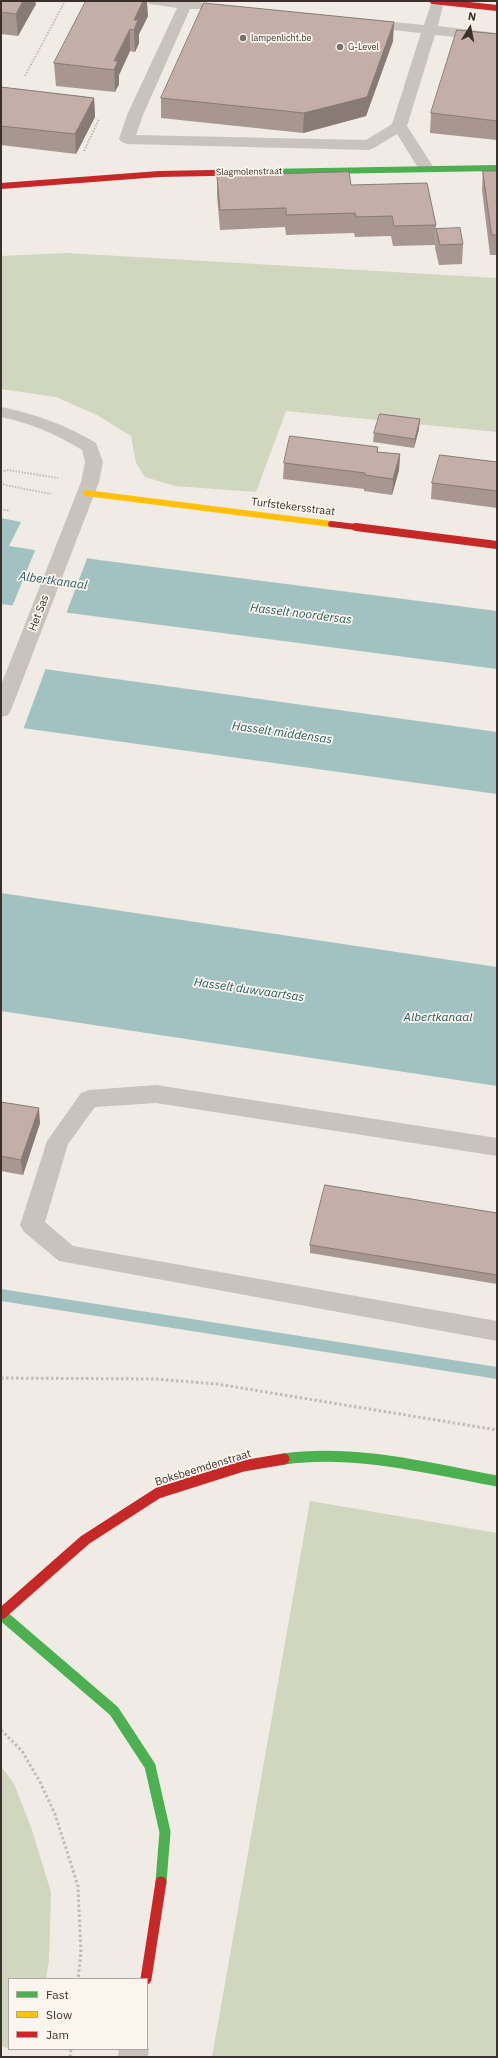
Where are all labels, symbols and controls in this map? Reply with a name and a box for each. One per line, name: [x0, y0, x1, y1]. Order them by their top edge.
north arrow: [450, 8, 490, 48]
text: N: [467, 9, 477, 24]
marker: lampenlicht.be: [238, 33, 248, 43]
place label: lampenlicht.be: [251, 33, 311, 43]
marker: G-Level: [335, 42, 345, 52]
place label: G-Level: [348, 42, 379, 52]
street label: Slagmolenstraat: [216, 166, 282, 178]
street label: Turfstekersstraat: [250, 495, 336, 519]
water label: Albertkanaal: [18, 569, 88, 593]
street label: Het Sas: [26, 593, 52, 633]
water label: Hasselt noordersas: [249, 601, 353, 627]
water label: Hasselt middensas: [231, 719, 333, 747]
water label: Hasselt duwvaartsas: [193, 975, 305, 1005]
water label: Albertkanaal: [404, 1011, 472, 1025]
street label: Boksbeemdenstraat: [153, 1447, 253, 1489]
legend: [8, 1978, 148, 2050]
text: Fast: [46, 1987, 69, 2002]
text: Slow: [46, 2007, 72, 2022]
text: Jam: [46, 2027, 69, 2042]

